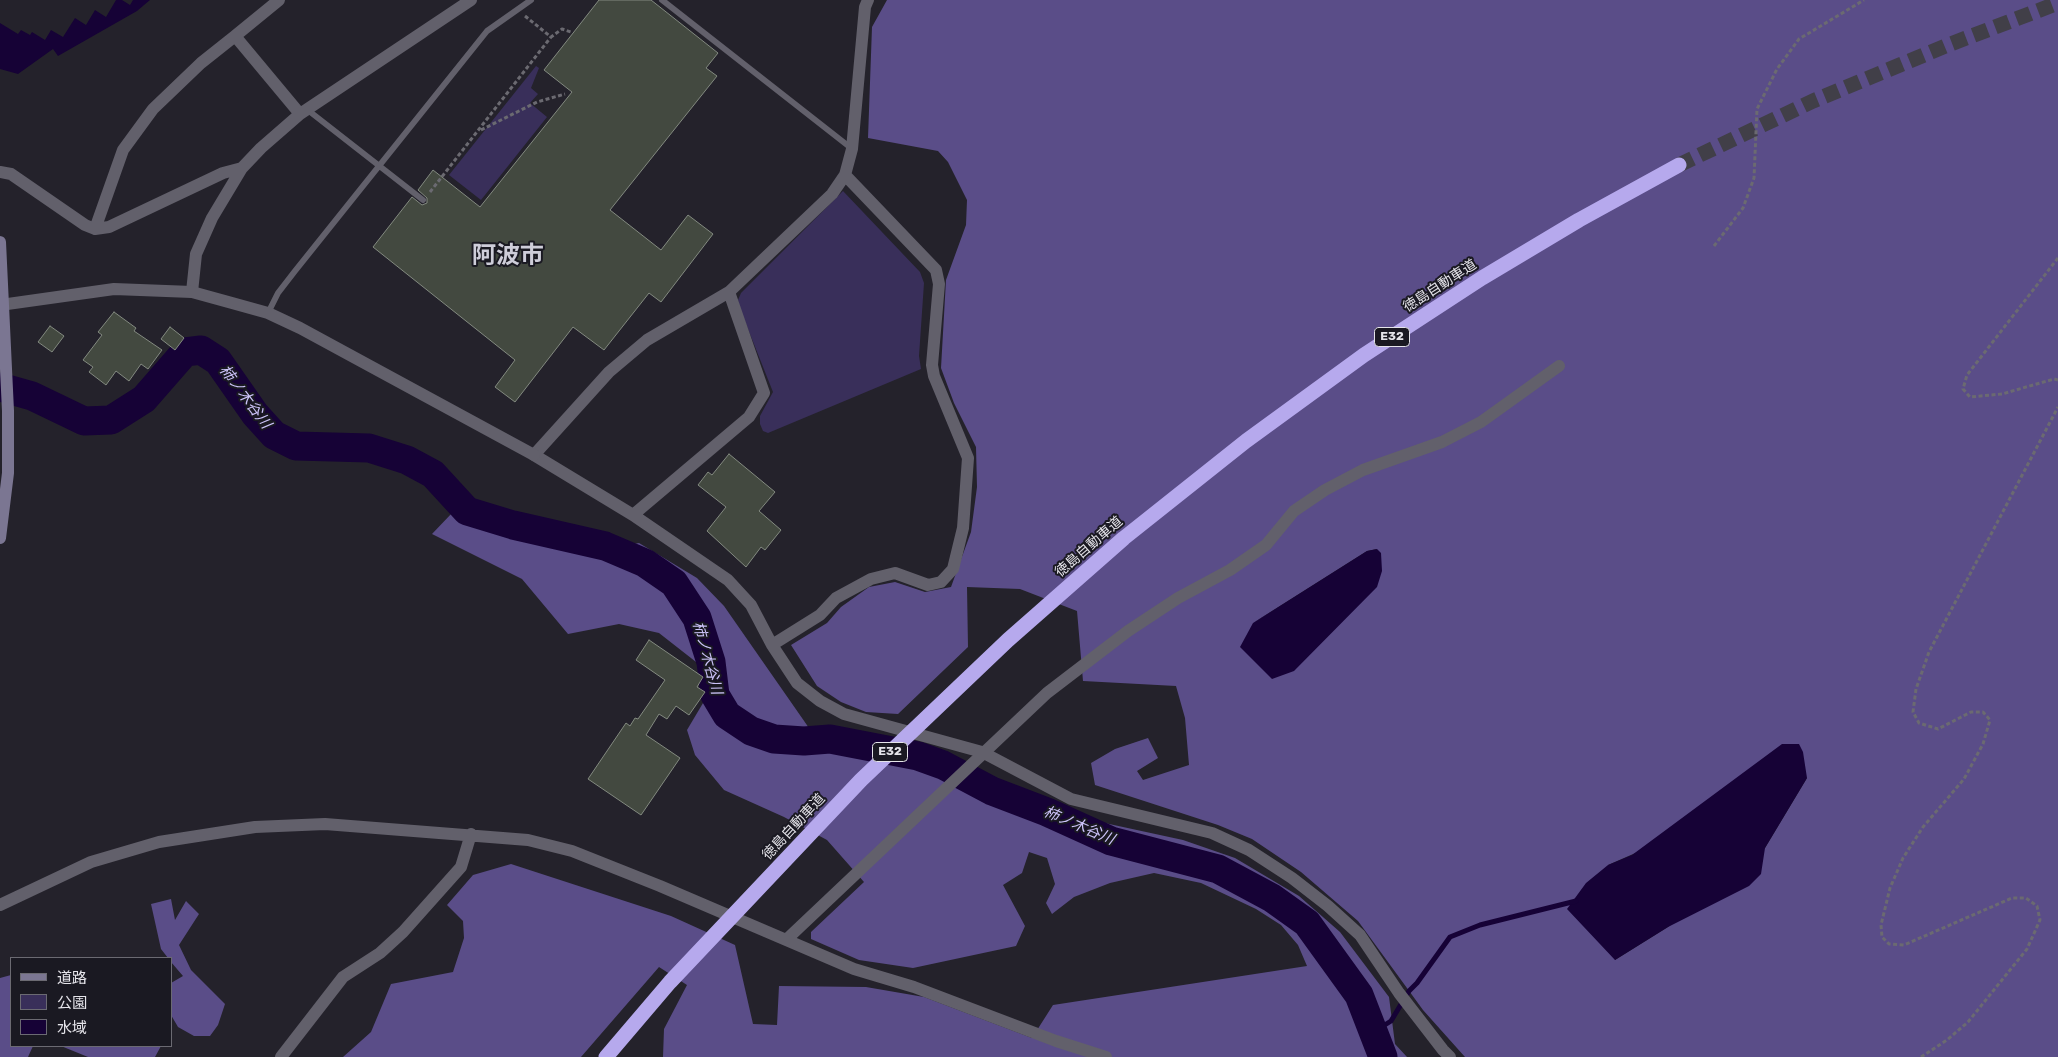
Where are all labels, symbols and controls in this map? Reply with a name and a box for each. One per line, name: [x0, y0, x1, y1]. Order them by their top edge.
district label: 阿波市: [472, 242, 544, 270]
street label: 徳島自動車道: [1400, 256, 1480, 316]
road number: E32: [1374, 328, 1410, 347]
water label: 柿ノ木谷川: [215, 362, 275, 432]
street label: 徳島自動車道: [1052, 513, 1126, 581]
water label: 柿ノ木谷川: [689, 619, 725, 697]
road number: E32: [872, 742, 908, 762]
street label: 徳島自動車道: [759, 791, 829, 863]
water label: 柿ノ木谷川: [1041, 803, 1117, 849]
legend: [10, 957, 172, 1047]
text: 道路: [57, 969, 87, 987]
text: 公園: [57, 994, 87, 1012]
text: 水域: [57, 1019, 87, 1037]

